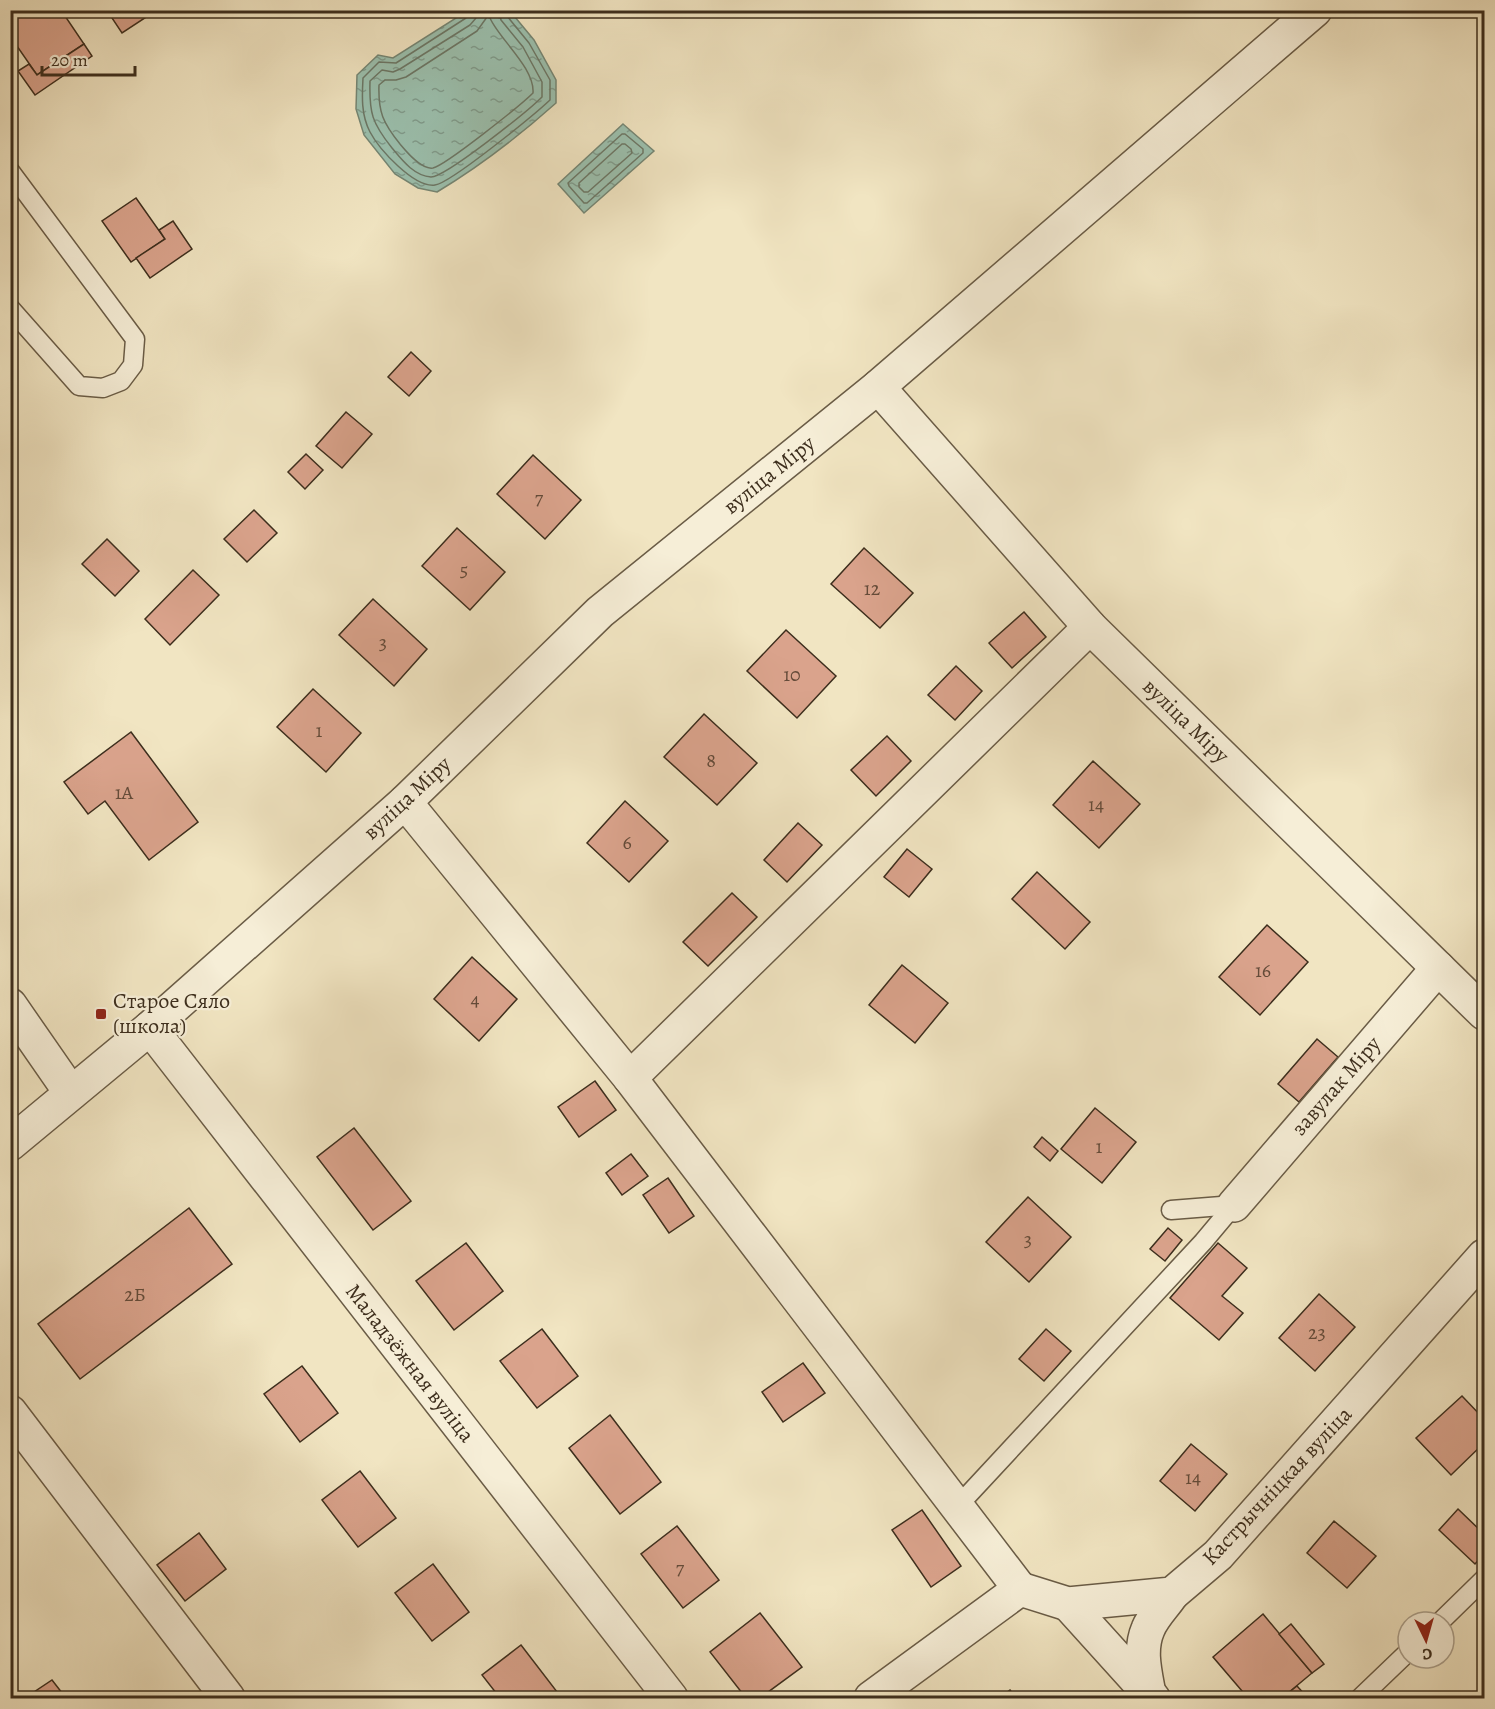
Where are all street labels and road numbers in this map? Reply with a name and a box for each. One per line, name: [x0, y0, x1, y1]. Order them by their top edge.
street label: вуліца Міру: [717, 428, 822, 521]
street label: вуліца Міру: [1136, 672, 1237, 771]
street label: вуліца Міру: [357, 749, 458, 847]
street label: завулак Міру: [1284, 1029, 1388, 1142]
street label: Маладзёжная вуліца: [338, 1277, 482, 1449]
street label: Кастрычніцкая вуліца: [1195, 1399, 1359, 1572]

